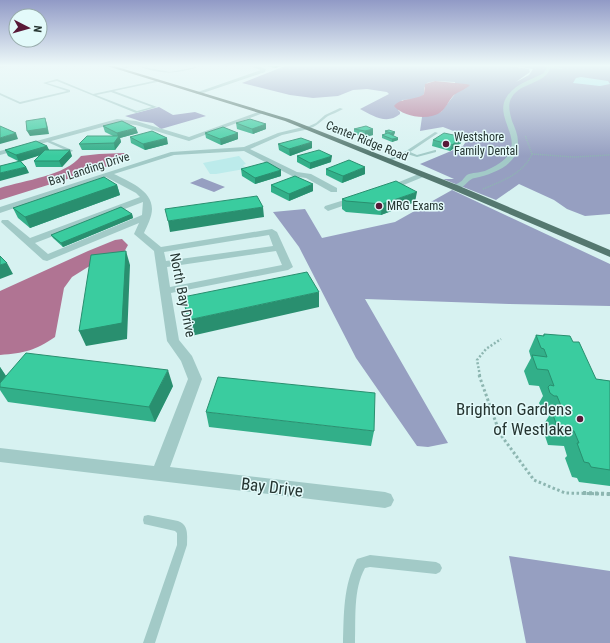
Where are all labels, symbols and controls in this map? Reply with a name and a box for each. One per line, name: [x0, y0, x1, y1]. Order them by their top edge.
north arrow: [8, 8, 48, 48]
text: N: [31, 25, 44, 33]
street label: Center Ridge Road: [324, 118, 410, 164]
place label: Westshore Family Dental: [454, 130, 518, 158]
marker: Westshore Family Dental: [441, 139, 451, 149]
street label: Bay Landing Drive: [47, 149, 132, 189]
place label: MRG Exams: [387, 199, 444, 213]
marker: MRG Exams: [374, 201, 384, 211]
street label: North Bay Drive: [167, 251, 199, 339]
place label: Brighton Gardens of Westlake: [456, 399, 572, 439]
marker: Brighton Gardens of Westlake: [575, 414, 585, 424]
street label: Bay Drive: [240, 473, 304, 501]

